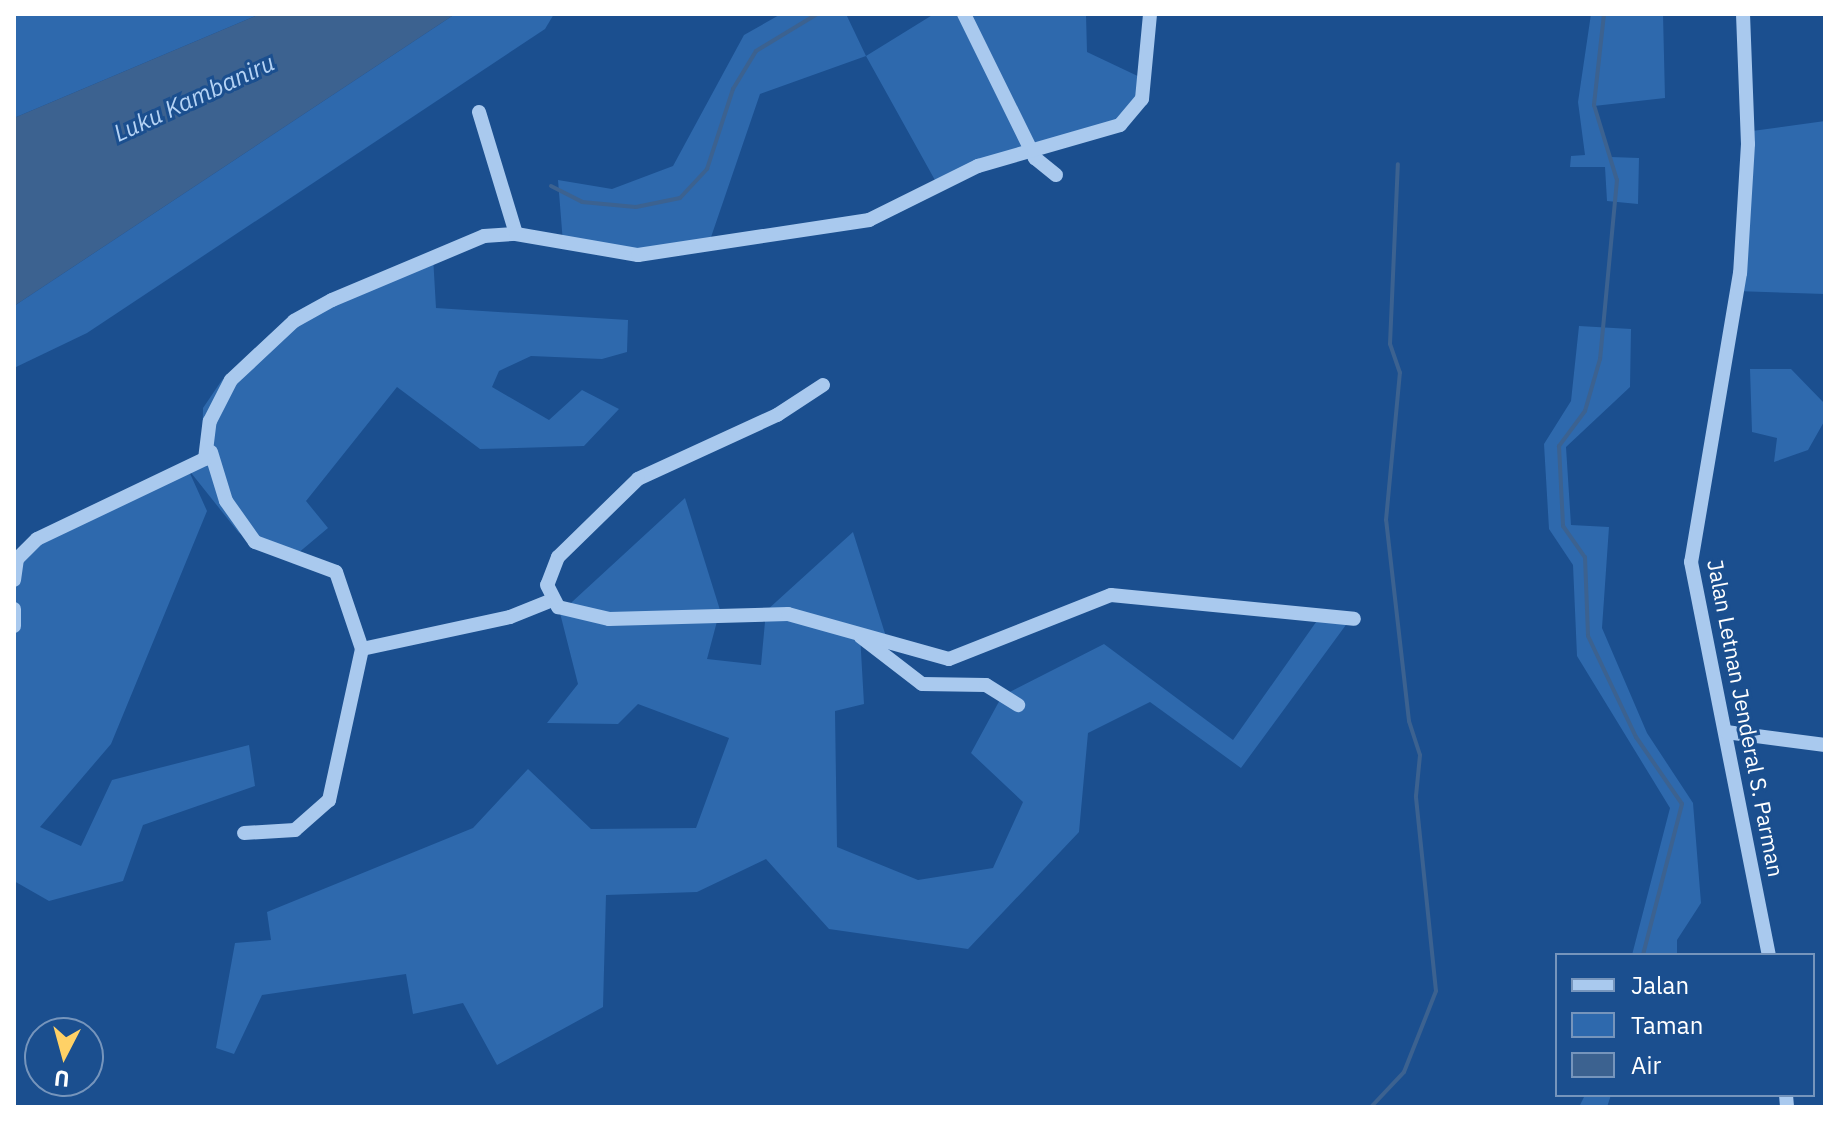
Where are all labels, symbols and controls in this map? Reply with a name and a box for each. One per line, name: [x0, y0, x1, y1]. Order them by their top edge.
water label: Luku Kambaniru: [109, 48, 279, 148]
street label: Jalan Letnan Jenderal S. Parman: [1702, 557, 1790, 879]
legend: [1555, 953, 1815, 1097]
text: Jalan: [1631, 969, 1689, 1001]
text: Taman: [1631, 1009, 1703, 1041]
north arrow: [24, 1017, 104, 1097]
text: Air: [1631, 1049, 1661, 1081]
text: U: [53, 1064, 71, 1095]

